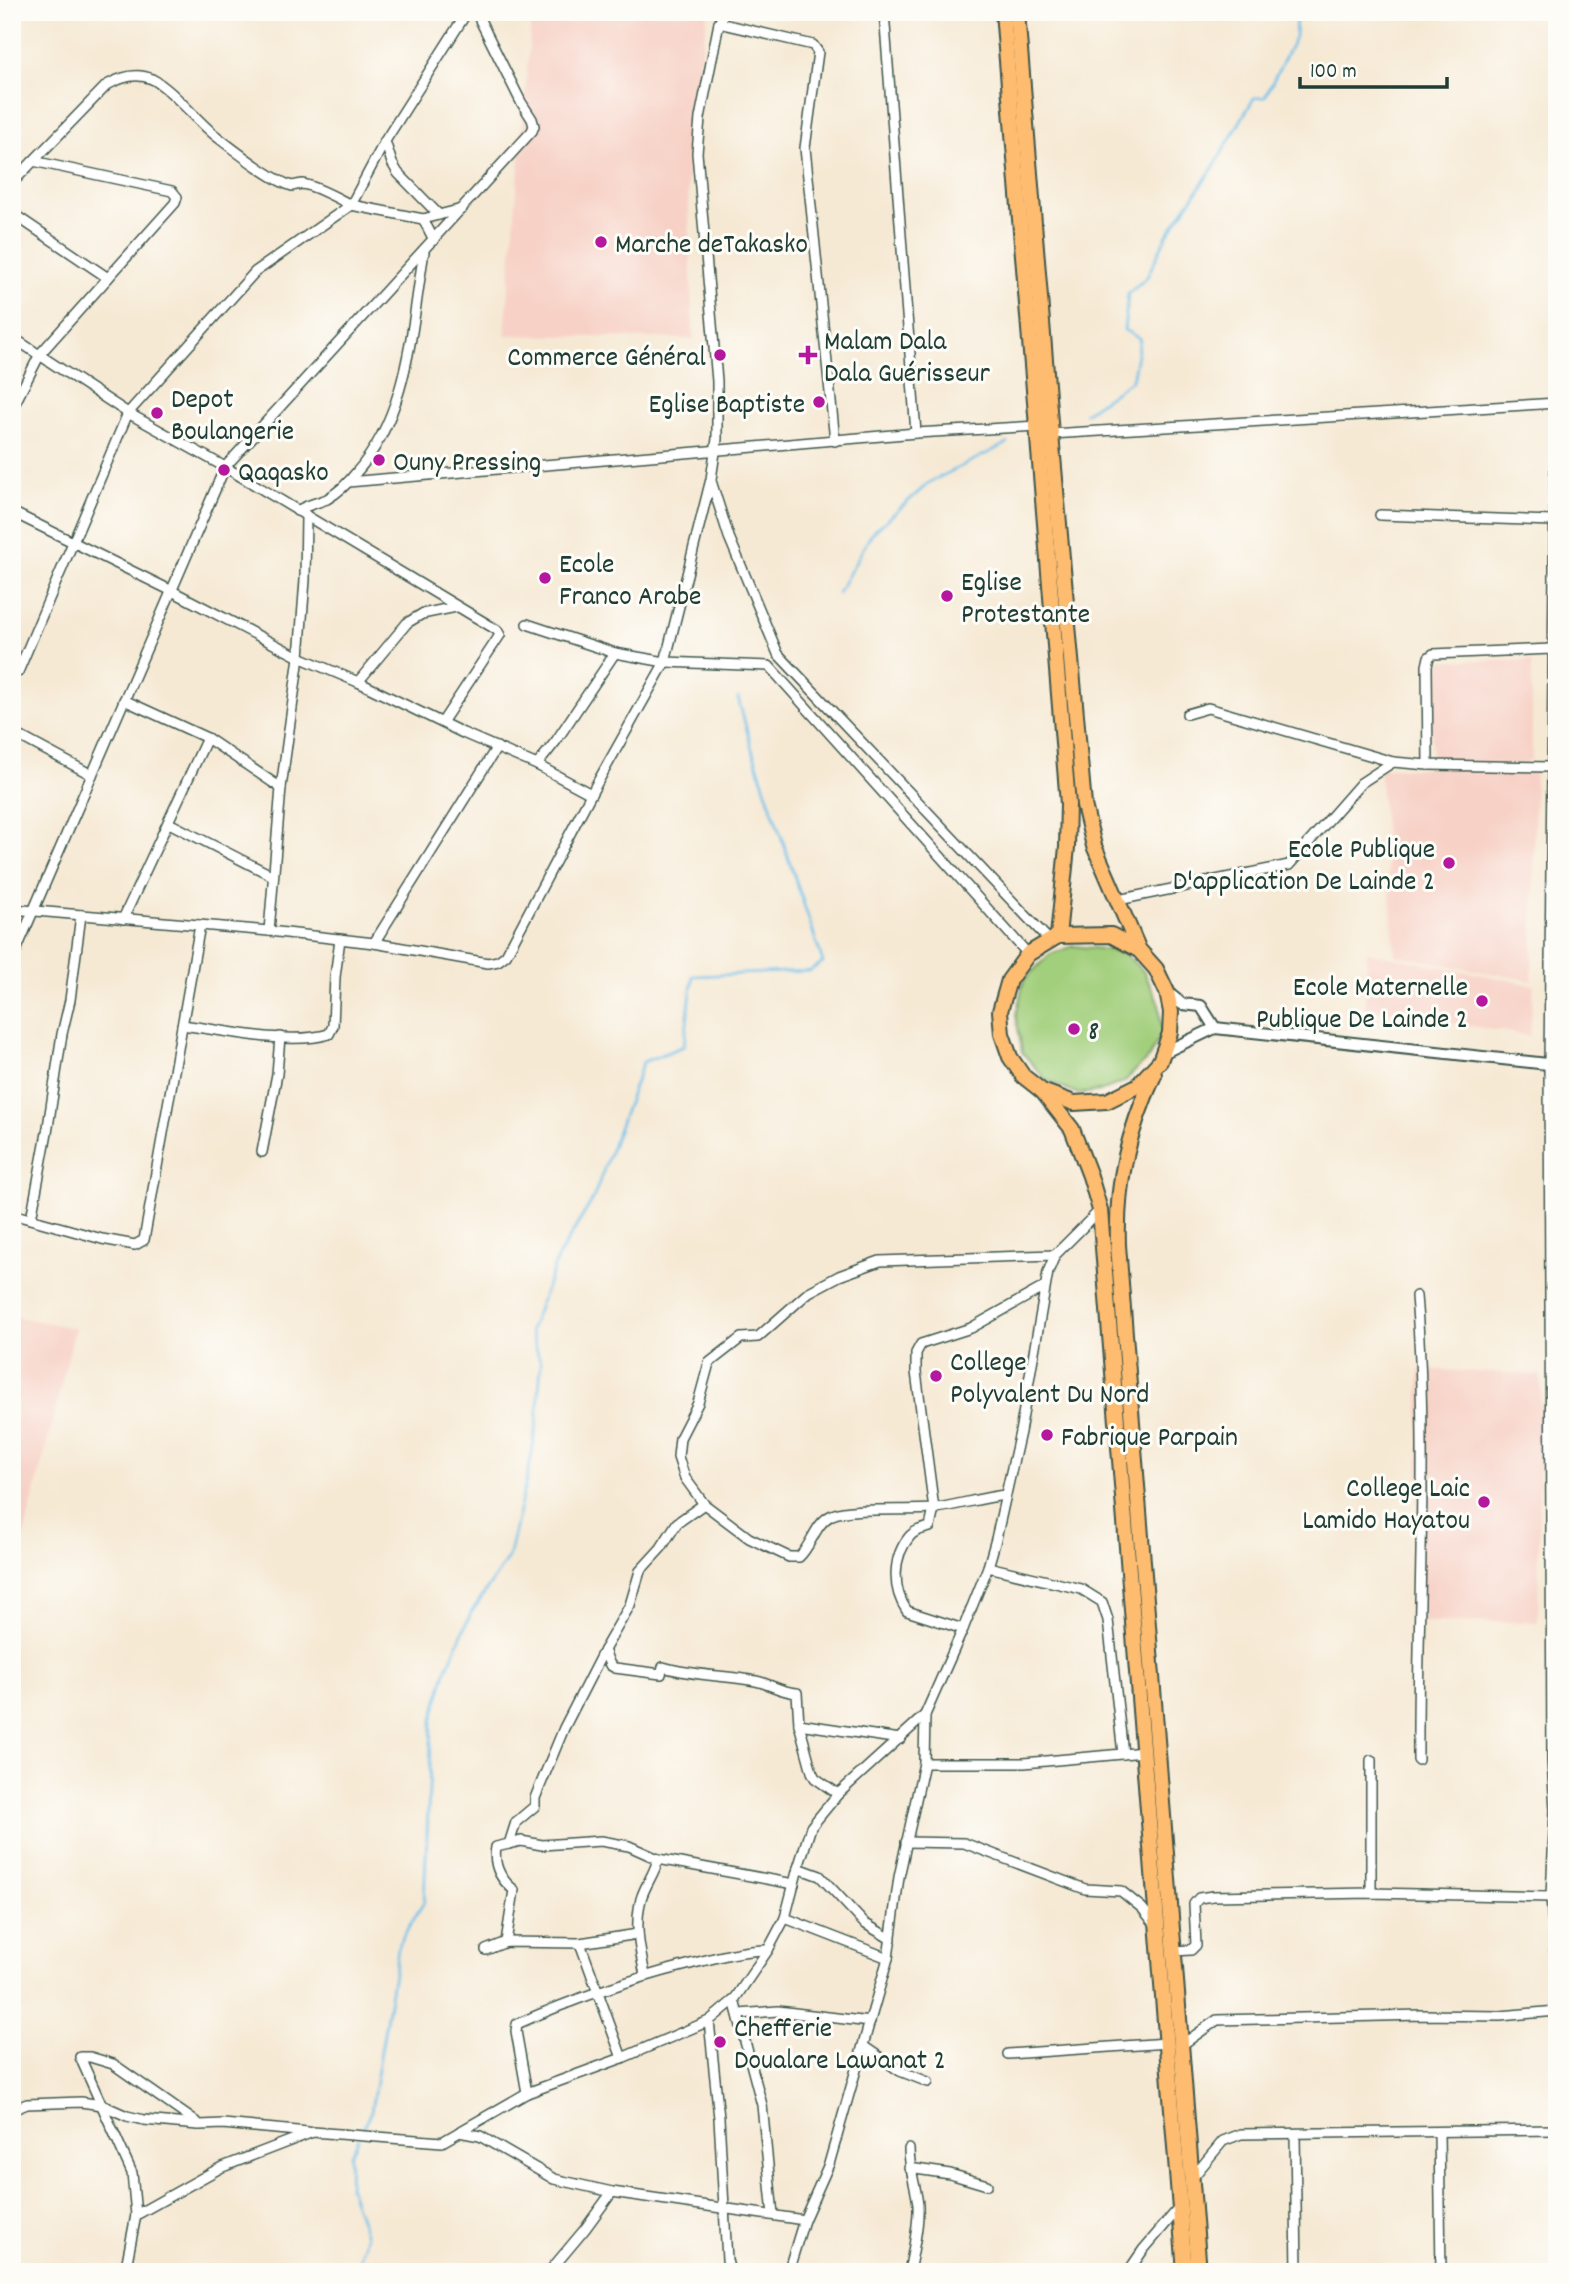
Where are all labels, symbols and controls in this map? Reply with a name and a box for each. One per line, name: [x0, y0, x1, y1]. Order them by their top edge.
scale bar: [1300, 46, 1446, 90]
text: 100 m: [1310, 58, 1357, 88]
place label: Marche deTakasko: [615, 227, 808, 267]
marker: Marche deTakasko: [593, 234, 609, 250]
place label: Malam Dala Dala Guérisseur: [824, 324, 991, 396]
place label: Commerce Général: [507, 340, 706, 380]
marker: Malam Dala Dala Guérisseur: [798, 345, 818, 365]
marker: Commerce Général: [712, 347, 728, 363]
place label: Depot Boulangerie: [171, 382, 294, 454]
place label: Eglise Baptiste: [649, 387, 805, 427]
marker: Eglise Baptiste: [811, 394, 827, 410]
marker: Depot Boulangerie: [149, 405, 165, 421]
place label: Ouny Pressing: [393, 445, 541, 485]
marker: Ouny Pressing: [371, 452, 387, 468]
place label: Qaqasko: [238, 455, 329, 495]
marker: Qaqasko: [216, 462, 232, 478]
place label: Ecole Franco Arabe: [559, 547, 701, 619]
place label: Eglise Protestante: [961, 565, 1090, 637]
marker: Ecole Franco Arabe: [537, 570, 553, 586]
marker: Eglise Protestante: [939, 588, 955, 604]
place label: Ecole Publique D'application De Lainde 2: [1173, 832, 1435, 904]
marker: Ecole Publique D'application De Lainde 2: [1441, 855, 1457, 871]
place label: Ecole Maternelle Publique De Lainde 2: [1256, 970, 1468, 1042]
marker: Ecole Maternelle Publique De Lainde 2: [1474, 993, 1490, 1009]
place label: 8: [1088, 1014, 1099, 1054]
marker: 8: [1066, 1021, 1082, 1037]
place label: College Polyvalent Du Nord: [950, 1345, 1149, 1417]
marker: College Polyvalent Du Nord: [928, 1368, 944, 1384]
place label: Fabrique Parpain: [1061, 1420, 1238, 1460]
marker: Fabrique Parpain: [1039, 1427, 1055, 1443]
place label: College Laic Lamido Hayatou: [1302, 1471, 1470, 1543]
marker: College Laic Lamido Hayatou: [1476, 1494, 1492, 1510]
place label: Chefferie Doualare Lawanat 2: [734, 2011, 946, 2083]
marker: Chefferie Doualare Lawanat 2: [712, 2034, 728, 2050]

